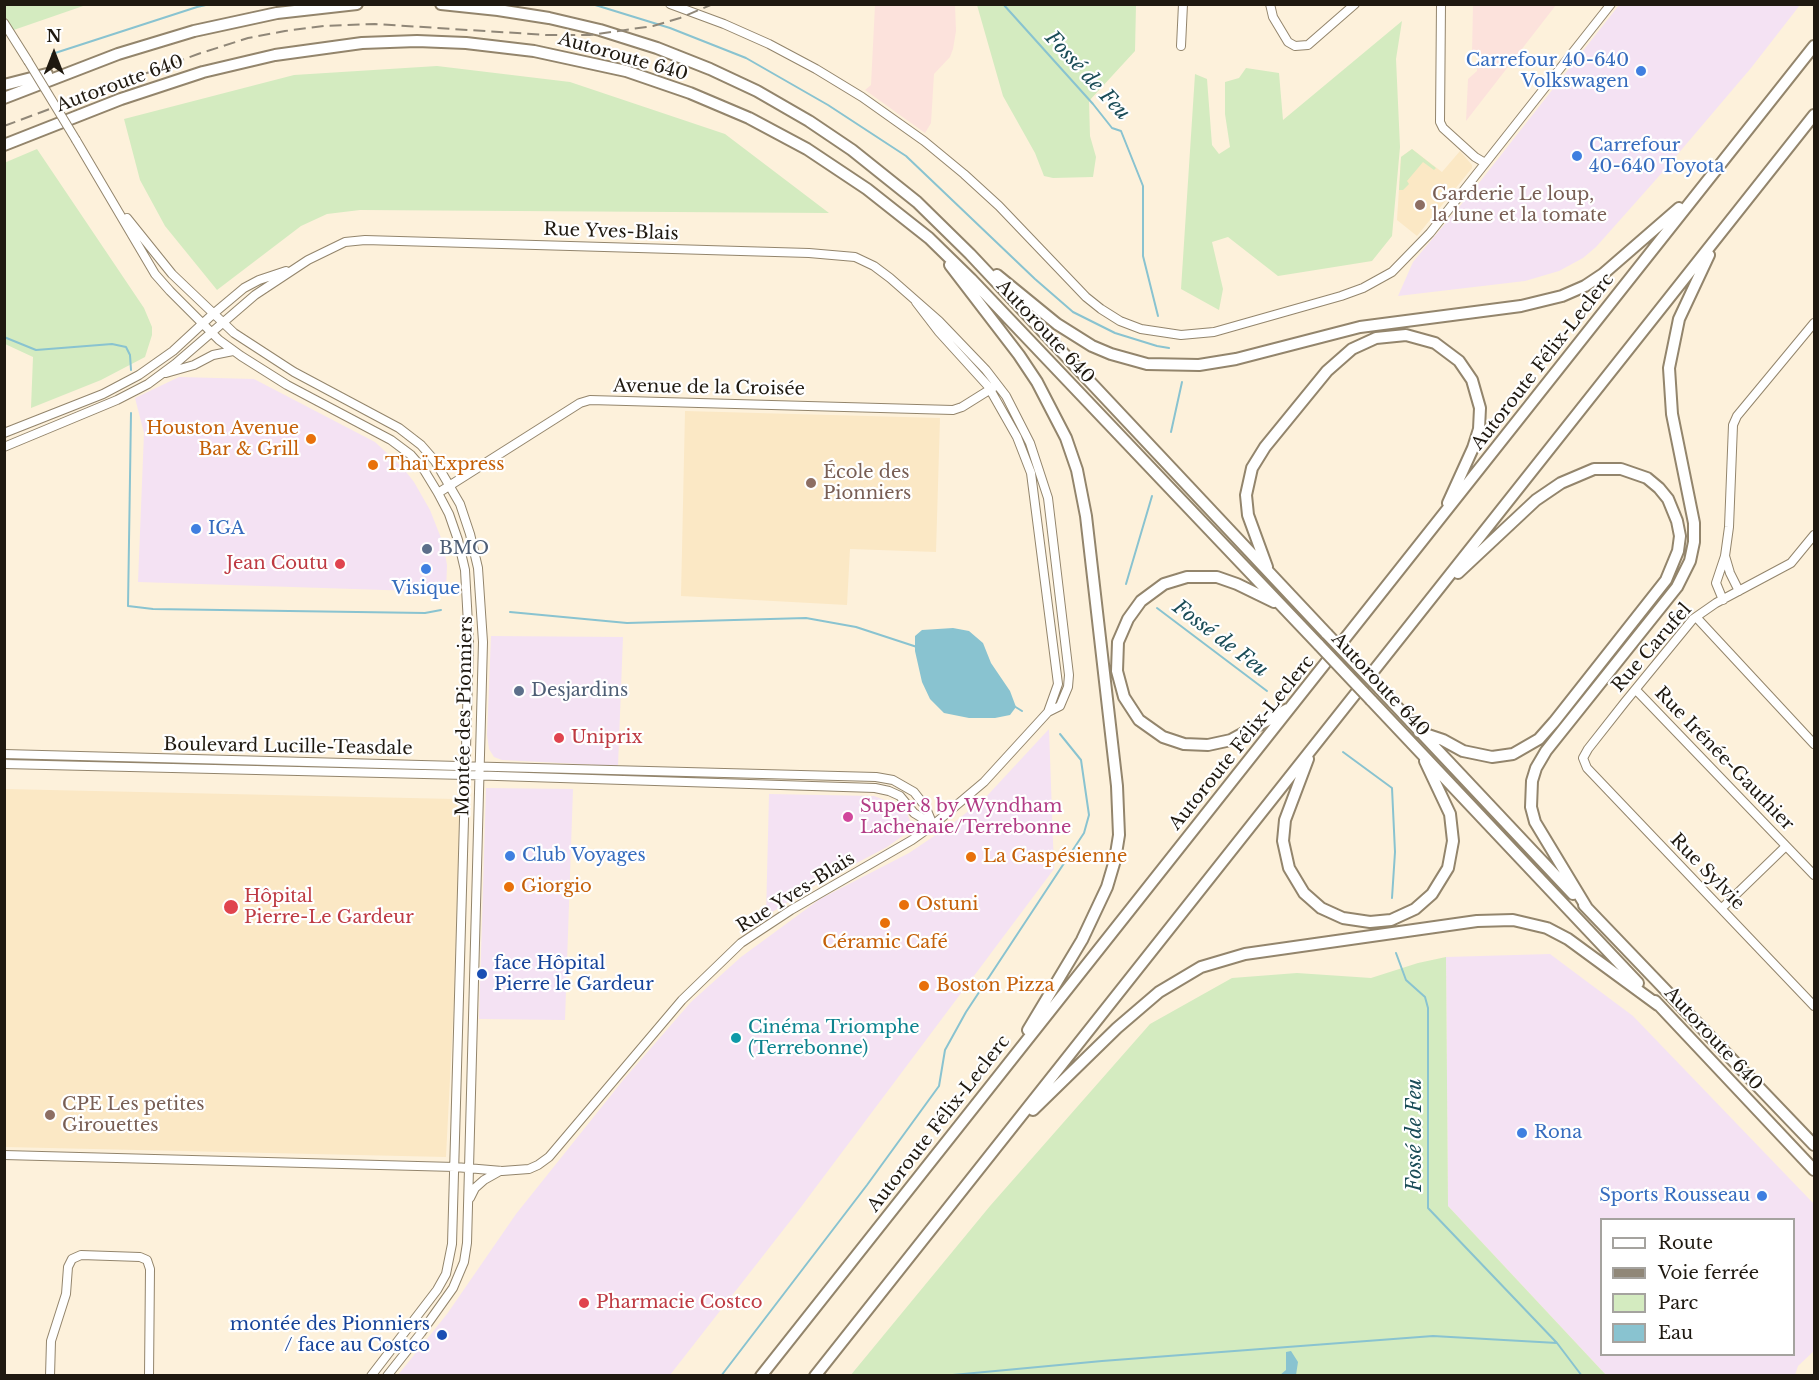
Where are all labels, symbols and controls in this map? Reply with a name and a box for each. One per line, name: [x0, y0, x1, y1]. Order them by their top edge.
north arrow: [24, 24, 84, 84]
text: N: [46, 26, 62, 46]
water label: Fossé de Feu: [1040, 26, 1134, 126]
street label: Autoroute 640: [556, 28, 690, 86]
place label: Carrefour 40-640 Volkswagen: [1466, 50, 1629, 92]
street label: Autoroute 640: [53, 51, 187, 117]
marker: Carrefour 40-640 Volkswagen: [1634, 64, 1648, 78]
place label: Carrefour 40-640 Toyota: [1589, 135, 1724, 178]
marker: Carrefour 40-640 Toyota: [1570, 149, 1584, 163]
place label: Garderie Le loup, la lune et la tomate: [1432, 184, 1607, 226]
marker: Garderie Le loup, la lune et la tomate: [1413, 198, 1427, 212]
street label: Rue Yves-Blais: [543, 219, 679, 245]
street label: Autoroute Félix-Leclerc: [1467, 269, 1619, 455]
street label: Autoroute 640: [991, 276, 1099, 388]
street label: Avenue de la Croisée: [613, 376, 805, 400]
place label: Houston Avenue Bar & Grill: [146, 418, 299, 460]
marker: Houston Avenue Bar & Grill: [304, 432, 318, 446]
place label: Thaï Express: [385, 454, 504, 476]
marker: Thaï Express: [366, 458, 380, 472]
place label: École des Pionniers: [823, 462, 911, 504]
marker: École des Pionniers: [804, 476, 818, 490]
place label: IGA: [208, 518, 245, 540]
marker: IGA: [189, 522, 203, 536]
place label: BMO: [439, 538, 489, 560]
marker: BMO: [420, 542, 434, 556]
place label: Jean Coutu: [226, 553, 328, 575]
marker: Jean Coutu: [333, 557, 347, 571]
marker: Visique: [419, 562, 433, 576]
place label: Visique: [392, 578, 460, 600]
water label: Fossé de Feu: [1168, 595, 1272, 683]
street label: Rue Carufel: [1608, 599, 1696, 697]
street label: Montée des Pionniers: [452, 616, 478, 816]
street label: Autoroute 640: [1326, 629, 1434, 741]
street label: Autoroute Félix-Leclerc: [1165, 651, 1319, 835]
place label: Desjardins: [531, 680, 628, 702]
street label: Rue Irénée-Gauthier: [1650, 683, 1798, 835]
marker: Desjardins: [512, 684, 526, 698]
place label: Uniprix: [571, 727, 642, 749]
marker: Uniprix: [552, 731, 566, 745]
street label: Boulevard Lucille-Teasdale: [163, 734, 413, 760]
place label: Super 8 by Wyndham Lachenaie/Terrebonne: [860, 796, 1071, 838]
marker: Super 8 by Wyndham Lachenaie/Terrebonne: [841, 810, 855, 824]
street label: Rue Sylvie: [1665, 829, 1749, 915]
place label: Club Voyages: [522, 845, 646, 867]
place label: La Gaspésienne: [983, 846, 1127, 868]
street label: Rue Yves-Blais: [733, 848, 859, 938]
marker: Club Voyages: [503, 849, 517, 863]
marker: La Gaspésienne: [964, 850, 978, 864]
place label: Giorgio: [521, 876, 592, 898]
marker: Giorgio: [502, 880, 516, 894]
place label: Hôpital Pierre-Le Gardeur: [244, 886, 414, 928]
place label: Ostuni: [916, 894, 978, 916]
marker: Hôpital Pierre-Le Gardeur: [222, 898, 240, 916]
marker: Ostuni: [897, 898, 911, 912]
marker: Céramic Café: [878, 916, 892, 930]
place label: Céramic Café: [822, 932, 948, 954]
place label: face Hôpital Pierre le Gardeur: [494, 953, 654, 996]
marker: face Hôpital Pierre le Gardeur: [475, 967, 489, 981]
place label: Boston Pizza: [936, 975, 1054, 997]
marker: Boston Pizza: [917, 979, 931, 993]
street label: Autoroute 640: [1659, 983, 1767, 1095]
place label: Cinéma Triomphe (Terrebonne): [748, 1017, 920, 1060]
marker: Cinéma Triomphe (Terrebonne): [729, 1031, 743, 1045]
street label: Autoroute Félix-Leclerc: [863, 1031, 1015, 1217]
water label: Fossé de Feu: [1403, 1078, 1427, 1192]
place label: CPE Les petites Girouettes: [62, 1094, 205, 1136]
marker: CPE Les petites Girouettes: [43, 1108, 57, 1122]
place label: Rona: [1534, 1122, 1582, 1144]
marker: Rona: [1515, 1126, 1529, 1140]
place label: Sports Rousseau: [1599, 1185, 1750, 1207]
marker: Sports Rousseau: [1755, 1189, 1769, 1203]
legend: [1600, 1218, 1795, 1356]
text: Route: [1658, 1232, 1713, 1254]
text: Voie ferrée: [1658, 1262, 1759, 1284]
place label: Pharmacie Costco: [596, 1292, 762, 1314]
text: Parc: [1658, 1292, 1698, 1314]
marker: Pharmacie Costco: [577, 1296, 591, 1310]
place label: montée des Pionniers / face au Costco: [230, 1314, 430, 1356]
text: Eau: [1658, 1322, 1693, 1344]
marker: montée des Pionniers / face au Costco: [435, 1328, 449, 1342]

